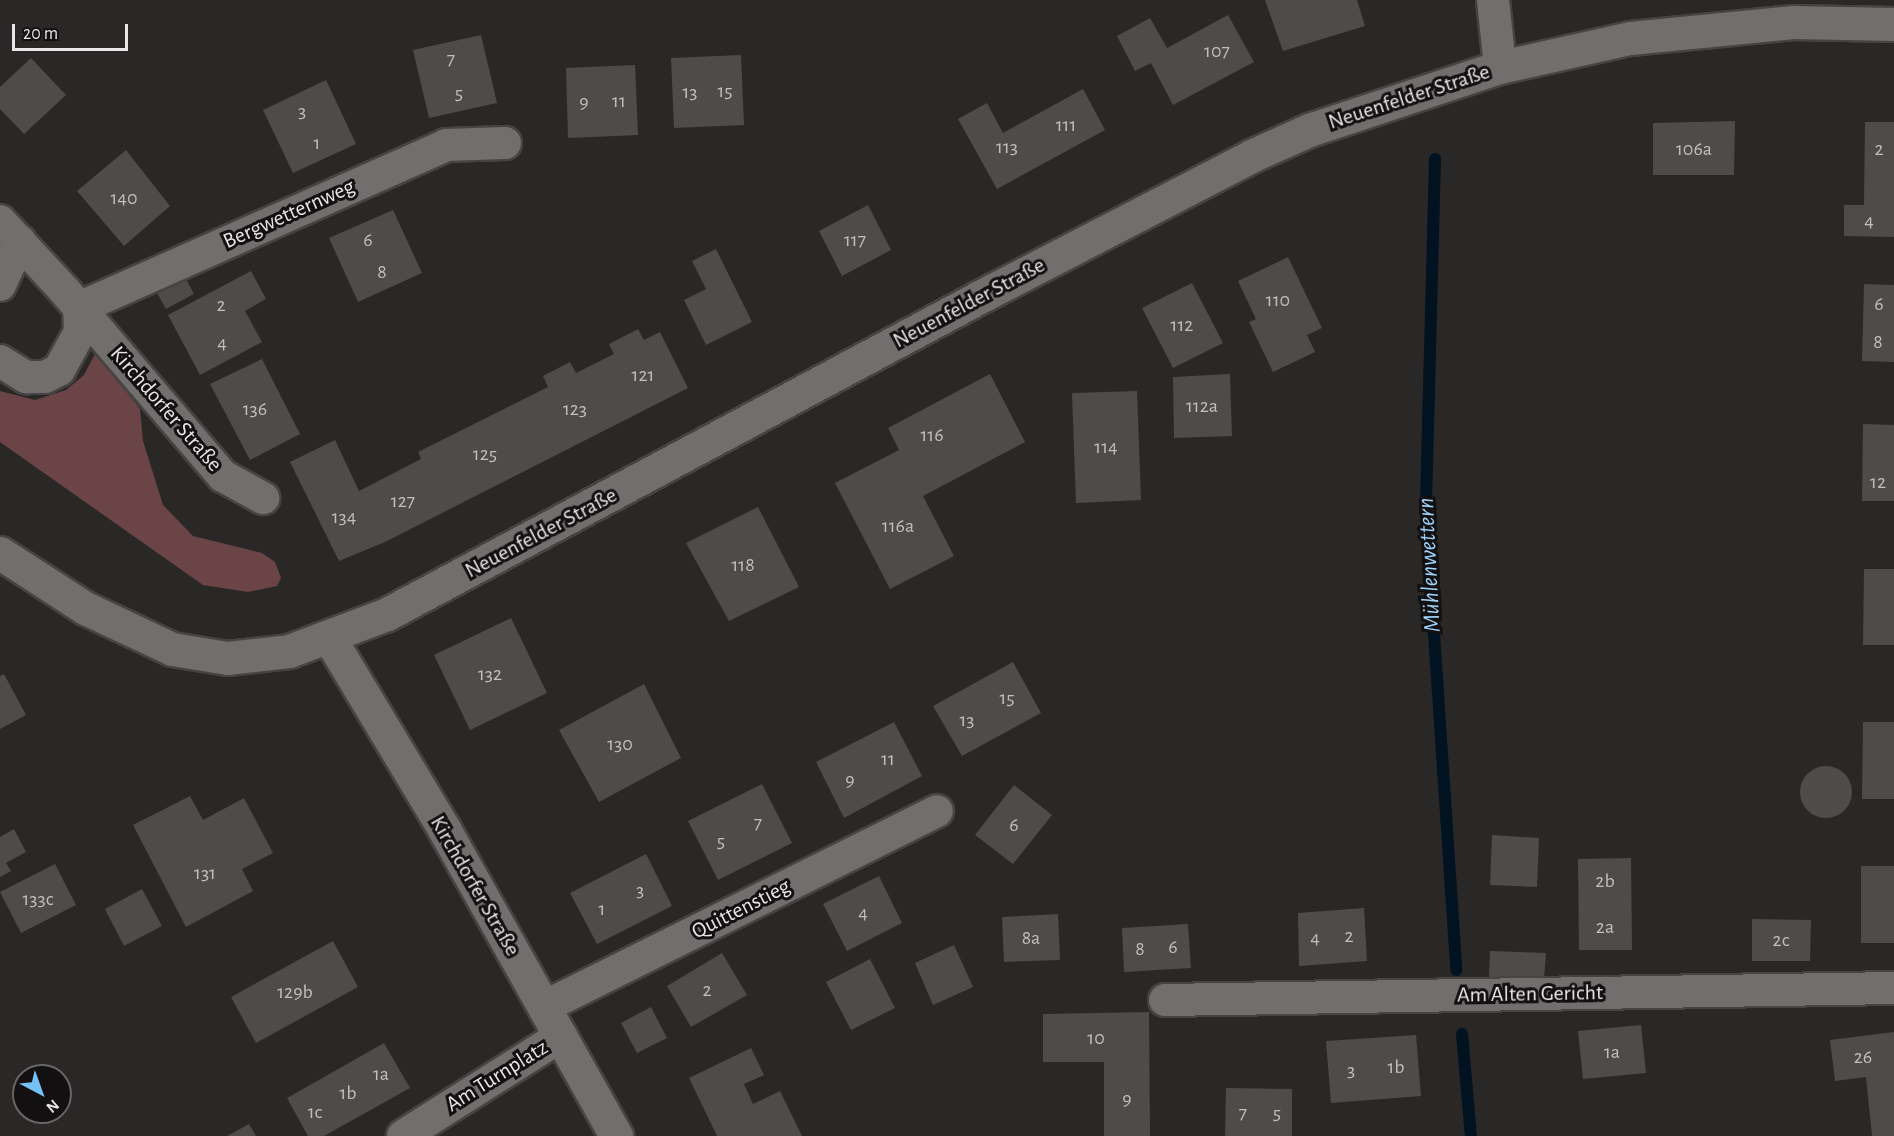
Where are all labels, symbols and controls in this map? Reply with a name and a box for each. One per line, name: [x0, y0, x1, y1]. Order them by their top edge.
scale bar: [15, 12, 130, 50]
text: 20 m: [23, 25, 58, 43]
house number: 107: [1204, 39, 1230, 63]
house number: 7: [447, 47, 455, 71]
street label: Neuenfelder Straße: [1325, 58, 1493, 136]
house number: 15: [717, 79, 733, 103]
house number: 13: [682, 80, 698, 104]
house number: 5: [455, 81, 463, 105]
house number: 11: [612, 89, 626, 113]
house number: 9: [579, 90, 589, 114]
house number: 3: [298, 99, 306, 123]
house number: 111: [1056, 113, 1076, 137]
house number: 1: [314, 131, 320, 155]
house number: 113: [996, 135, 1018, 159]
house number: 106a: [1676, 137, 1712, 161]
house number: 2: [1874, 137, 1884, 161]
street label: Bergwetternweg: [219, 173, 359, 255]
house number: 140: [110, 186, 138, 210]
house number: 4: [1864, 209, 1874, 233]
house number: 6: [363, 228, 373, 252]
house number: 117: [844, 228, 866, 252]
street label: Neuenfelder Straße: [889, 252, 1049, 354]
house number: 8: [377, 260, 387, 284]
house number: 110: [1266, 288, 1290, 312]
house number: 6: [1874, 292, 1884, 316]
house number: 2: [216, 293, 226, 317]
house number: 112: [1171, 313, 1193, 337]
house number: 8: [1873, 330, 1883, 354]
house number: 4: [217, 331, 227, 355]
street label: Kirchdorfer Straße: [104, 341, 228, 477]
house number: 121: [632, 363, 654, 387]
house number: 112a: [1186, 394, 1218, 418]
house number: 136: [243, 397, 267, 421]
house number: 123: [563, 397, 587, 421]
house number: 116: [920, 423, 944, 447]
house number: 114: [1094, 435, 1118, 459]
house number: 125: [473, 442, 497, 466]
house number: 12: [1870, 470, 1886, 494]
street label: Neuenfelder Straße: [461, 482, 621, 584]
house number: 127: [391, 489, 415, 513]
water label: Mühlenwettern: [1412, 497, 1448, 633]
house number: 134: [332, 505, 356, 529]
house number: 116a: [882, 514, 914, 538]
house number: 118: [731, 553, 755, 577]
house number: 132: [478, 662, 502, 686]
house number: 15: [999, 686, 1015, 710]
house number: 13: [959, 708, 975, 732]
house number: 130: [607, 732, 633, 756]
house number: 11: [881, 747, 895, 771]
house number: 9: [845, 768, 855, 792]
street label: Kirchdorfer Straße: [424, 811, 526, 961]
house number: 7: [754, 811, 762, 835]
house number: 6: [1009, 813, 1019, 837]
house number: 5: [717, 829, 725, 853]
house number: 131: [194, 861, 216, 885]
house number: 2b: [1595, 869, 1615, 893]
street label: Quittenstieg: [687, 873, 795, 945]
house number: 3: [636, 878, 644, 902]
house number: 133c: [22, 887, 54, 911]
house number: 1: [599, 897, 605, 921]
house number: 4: [858, 901, 868, 925]
house number: 2a: [1596, 915, 1614, 939]
house number: 2: [1344, 924, 1354, 948]
house number: 8a: [1022, 926, 1040, 950]
house number: 4: [1310, 926, 1320, 950]
house number: 2c: [1773, 928, 1789, 952]
house number: 6: [1168, 935, 1178, 959]
house number: 8: [1135, 937, 1145, 961]
house number: 2: [702, 978, 712, 1002]
house number: 129b: [277, 980, 313, 1004]
street label: Am Alten Gericht: [1457, 980, 1603, 1008]
house number: 10: [1087, 1026, 1105, 1050]
street label: Am Turnplatz: [441, 1034, 553, 1118]
house number: 1a: [1604, 1040, 1620, 1064]
house number: 26: [1854, 1045, 1872, 1069]
house number: 1b: [1387, 1055, 1405, 1079]
house number: 3: [1347, 1058, 1355, 1082]
house number: 1a: [373, 1062, 389, 1086]
north arrow: [12, 1064, 72, 1124]
house number: 1b: [339, 1081, 357, 1105]
house number: 9: [1122, 1087, 1132, 1111]
text: N: [43, 1096, 62, 1116]
house number: 1c: [308, 1100, 322, 1124]
house number: 7: [1239, 1101, 1247, 1125]
house number: 5: [1273, 1101, 1281, 1125]

